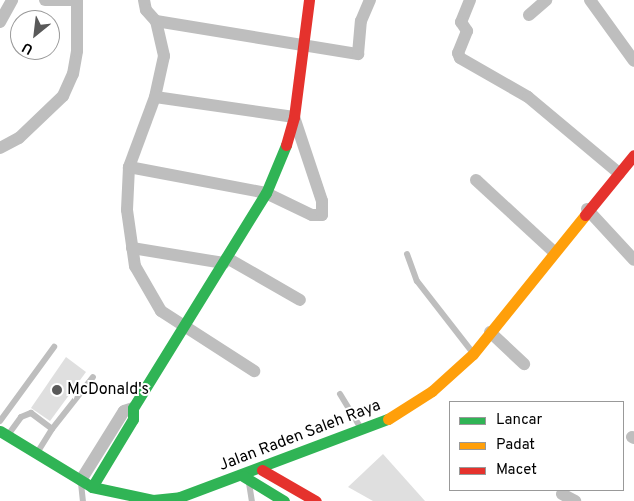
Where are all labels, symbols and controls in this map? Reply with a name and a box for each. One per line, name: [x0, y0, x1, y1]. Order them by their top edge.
north arrow: [10, 10, 60, 60]
text: U: [19, 38, 36, 58]
place label: McDonald's: [67, 380, 149, 400]
marker: McDonald's: [51, 384, 63, 396]
street label: Jalan Raden Saleh Raya: [217, 396, 383, 476]
legend: [449, 401, 624, 491]
text: Lancar: [496, 411, 542, 430]
text: Padat: [496, 436, 535, 455]
text: Macet: [496, 461, 537, 480]

